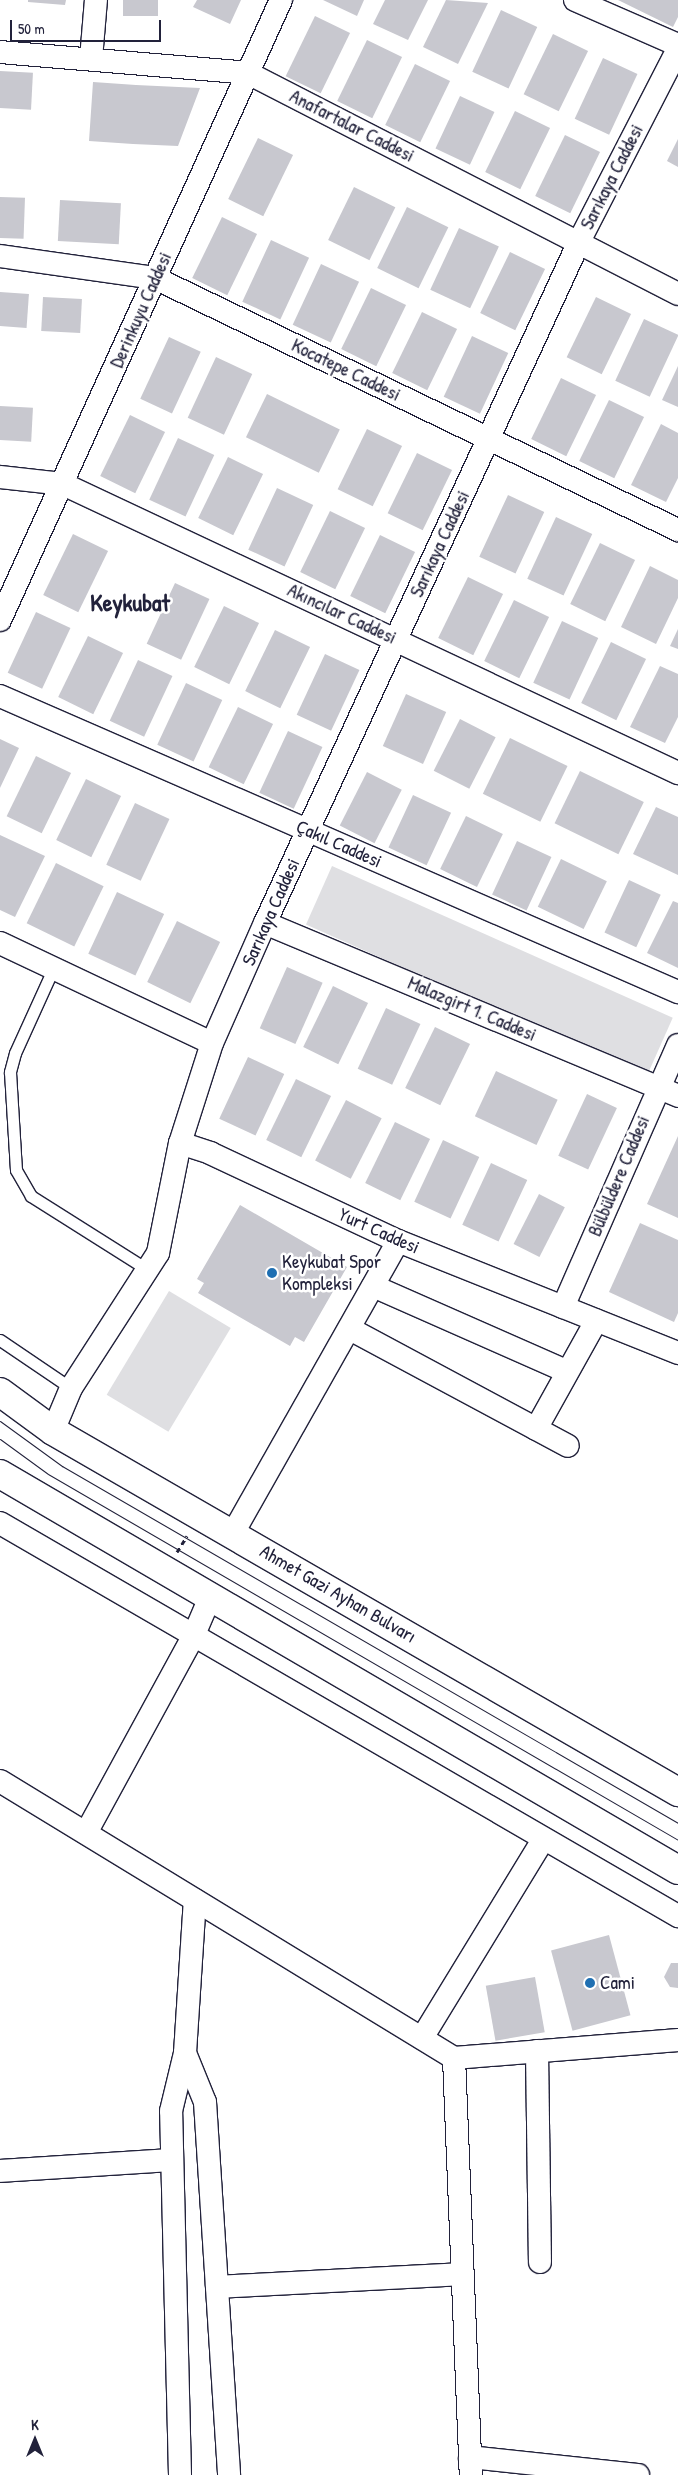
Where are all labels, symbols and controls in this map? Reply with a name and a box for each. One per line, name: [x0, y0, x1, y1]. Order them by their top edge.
scale bar: [12, 10, 164, 42]
text: 50 m: [18, 18, 45, 39]
street label: Anafartalar Caddesi: [286, 85, 418, 167]
street label: Sarıkaya Caddesi: [576, 121, 648, 233]
street label: Derinkuyu Caddesi: [105, 249, 177, 371]
street label: Kocatepe Caddesi: [288, 334, 404, 406]
street label: Sarıkaya Caddesi: [405, 487, 475, 601]
street label: Akıncılar Caddesi: [284, 579, 400, 649]
district label: Keykubat: [90, 589, 170, 617]
street label: Çakıl Caddesi: [293, 815, 385, 873]
street label: Sarıkaya Caddesi: [237, 855, 305, 969]
street label: Malazgirt 1. Caddesi: [404, 972, 540, 1046]
street label: Bülbüldere Caddesi: [583, 1112, 655, 1240]
street label: Yurt Caddesi: [335, 1203, 423, 1259]
place label: Keykubat Spor Kompleksi: [282, 1251, 381, 1295]
marker: Keykubat Spor Kompleksi: [266, 1267, 278, 1279]
street label: Ahmet Gazi Ayhan Bulvarı: [256, 1540, 420, 1648]
place label: Cami: [600, 1972, 635, 1994]
marker: Cami: [584, 1977, 596, 1989]
north arrow: [10, 2415, 60, 2465]
text: K: [31, 2415, 39, 2434]

